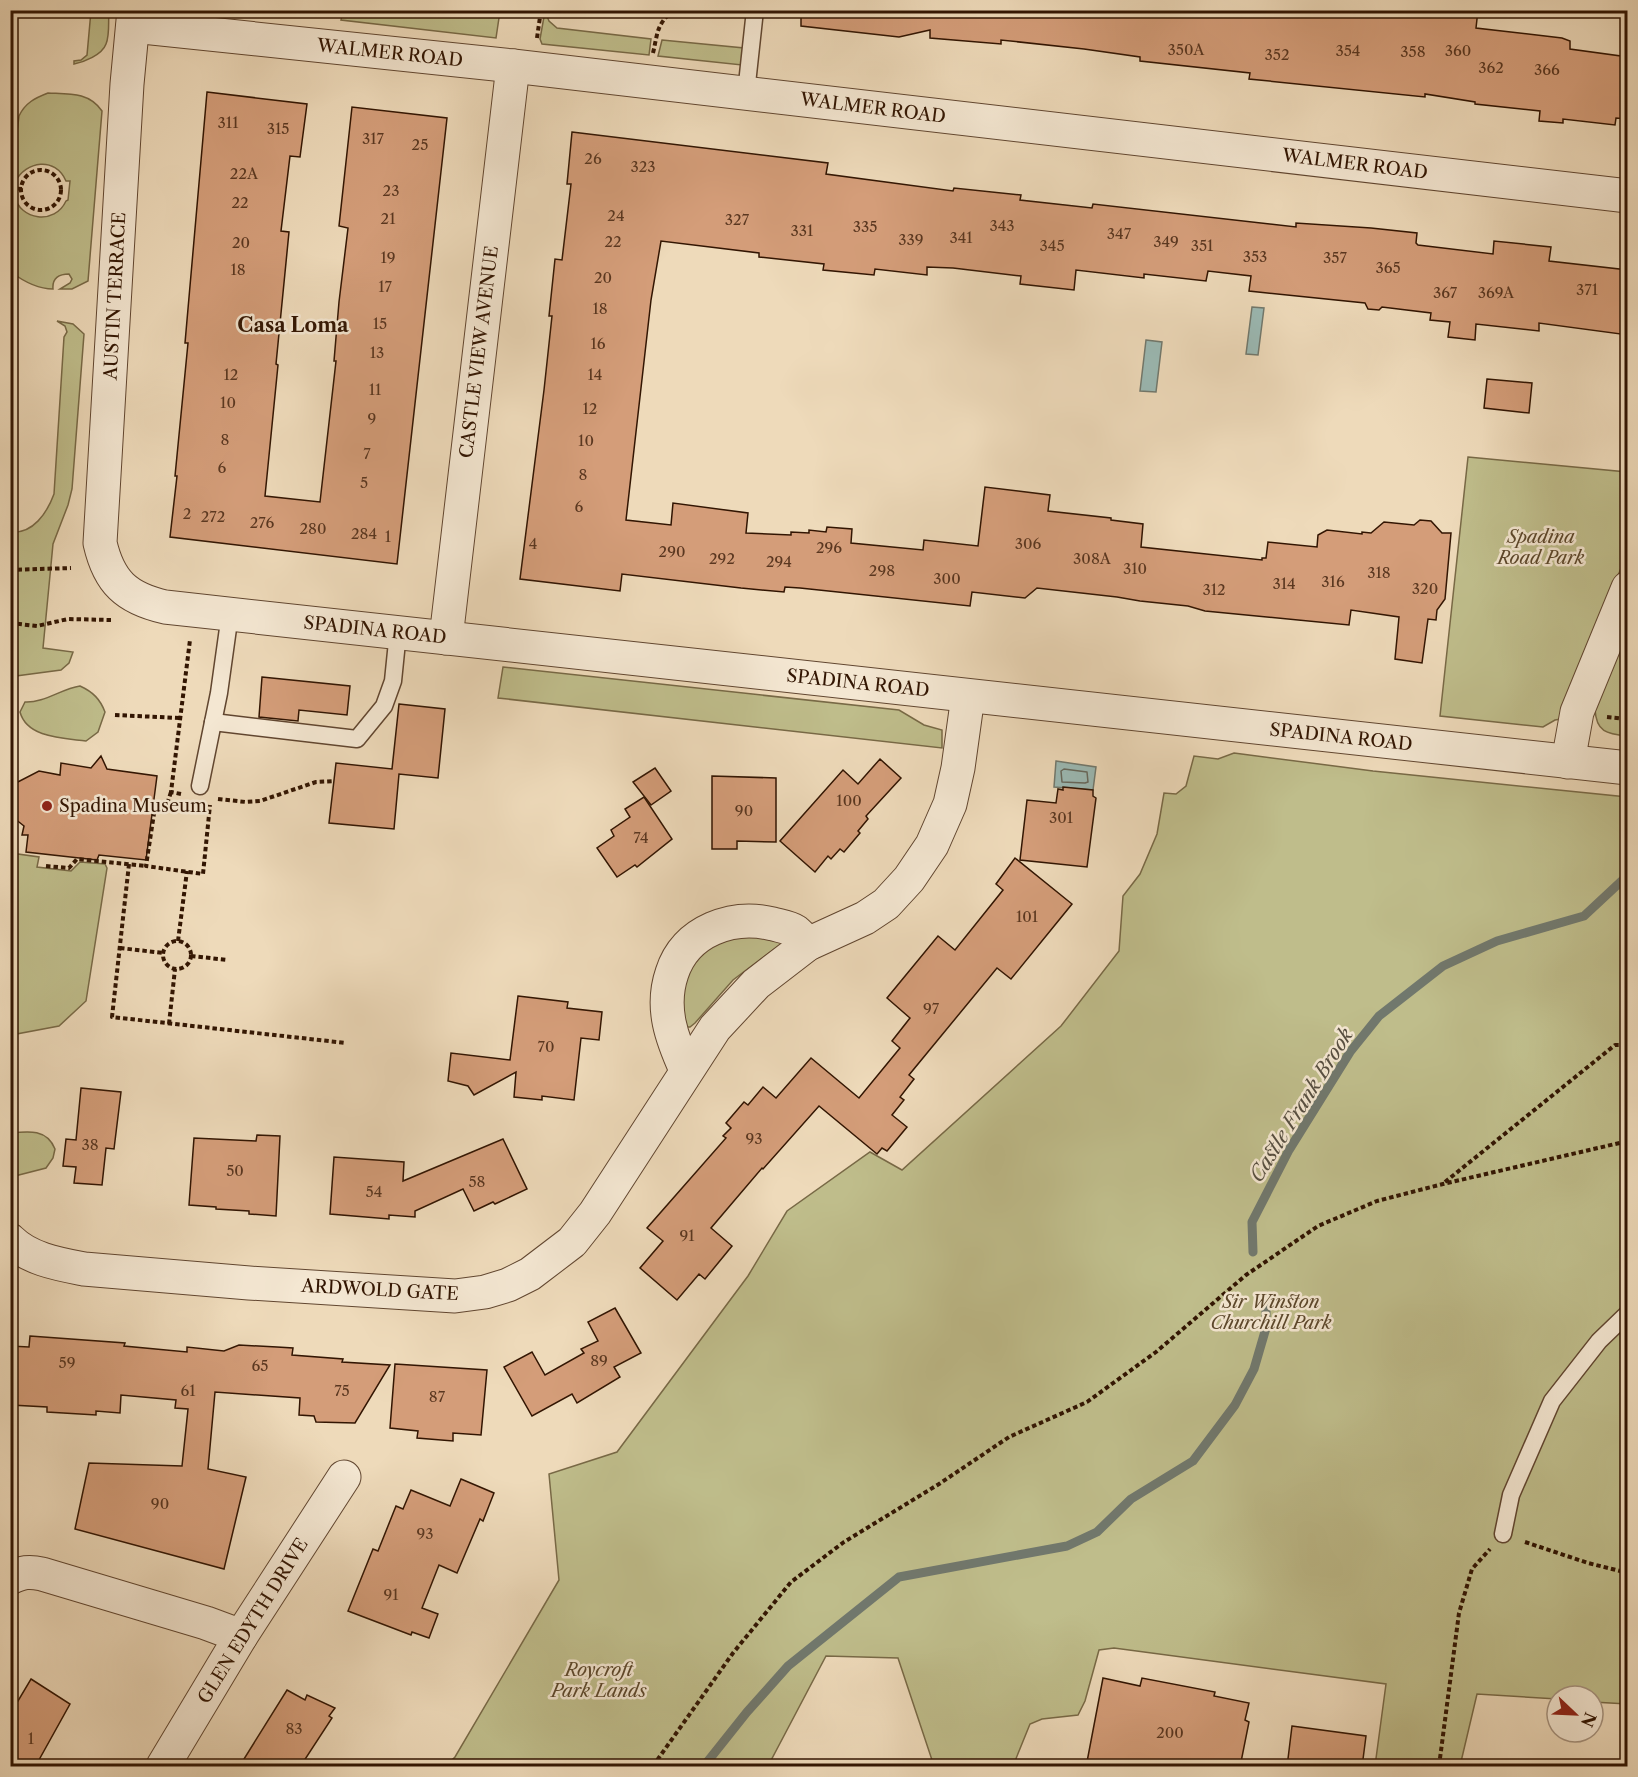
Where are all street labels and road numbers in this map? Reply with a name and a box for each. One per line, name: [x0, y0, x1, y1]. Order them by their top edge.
street label: WALMER ROAD: [315, 34, 464, 72]
street label: WALMER ROAD: [798, 88, 947, 128]
street label: WALMER ROAD: [1280, 144, 1429, 184]
street label: AUSTIN TERRACE: [100, 212, 130, 381]
street label: CASTLE VIEW AVENUE: [455, 245, 503, 459]
street label: SPADINA ROAD: [302, 612, 448, 648]
street label: SPADINA ROAD: [785, 665, 931, 701]
street label: SPADINA ROAD: [1268, 719, 1414, 755]
street label: ARDWOLD GATE: [300, 1275, 459, 1305]
street label: GLEN EDYTH DRIVE: [193, 1534, 313, 1708]

